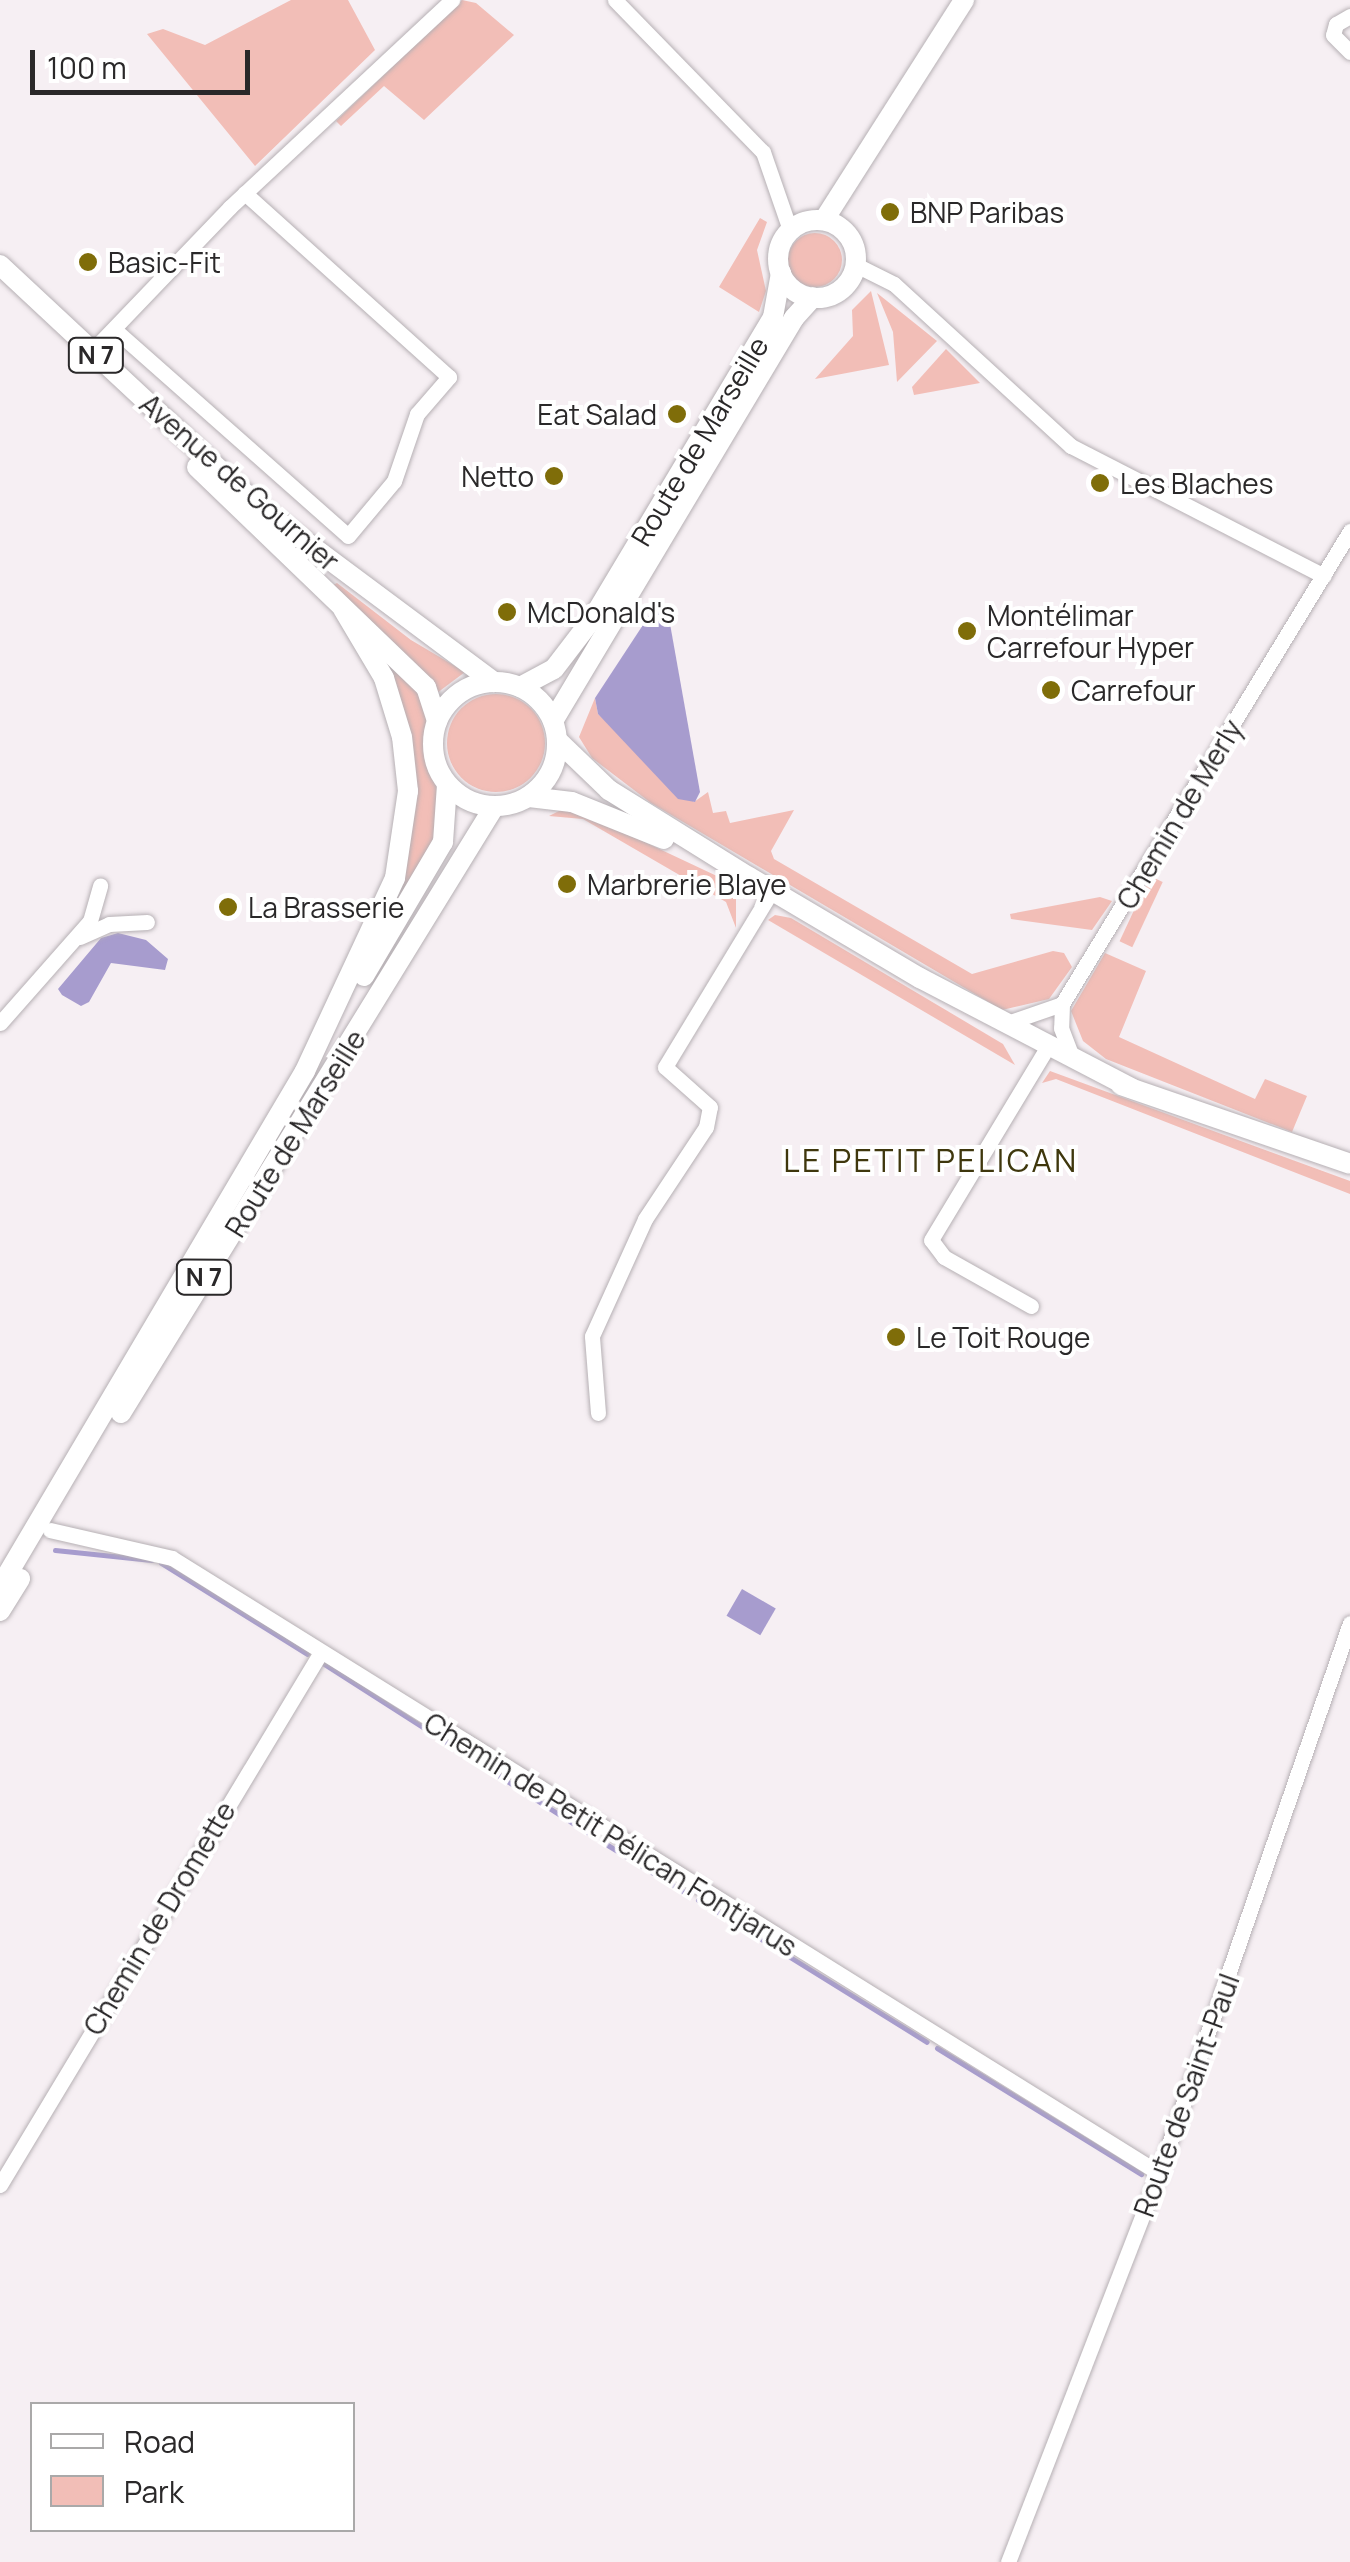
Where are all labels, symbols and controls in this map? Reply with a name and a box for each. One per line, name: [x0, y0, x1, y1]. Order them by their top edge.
scale bar: [35, 30, 255, 92]
text: 100 m: [47, 47, 127, 88]
place label: BNP Paribas: [910, 195, 1064, 229]
marker: BNP Paribas: [879, 201, 901, 223]
place label: Basic-Fit: [108, 245, 221, 279]
marker: Basic-Fit: [77, 251, 99, 273]
street label: Route de Marseille: [623, 330, 775, 552]
road number: N 7: [66, 335, 126, 375]
street label: Avenue de Gournier: [134, 386, 346, 578]
place label: Eat Salad: [537, 397, 657, 431]
marker: Eat Salad: [666, 403, 688, 425]
place label: Netto: [461, 459, 534, 493]
marker: Netto: [543, 465, 565, 487]
place label: Les Blaches: [1120, 466, 1273, 500]
marker: Les Blaches: [1089, 472, 1111, 494]
place label: McDonald's: [527, 595, 675, 629]
place label: Montélimar Carrefour Hyper: [987, 598, 1194, 664]
marker: McDonald's: [496, 601, 518, 623]
marker: Montélimar Carrefour Hyper: [956, 620, 978, 642]
place label: Carrefour: [1071, 673, 1196, 707]
marker: Carrefour: [1040, 679, 1062, 701]
street label: Chemin de Merly: [1109, 713, 1249, 915]
place label: Marbrerie Blaye: [587, 867, 787, 901]
marker: Marbrerie Blaye: [556, 873, 578, 895]
place label: La Brasserie: [248, 890, 404, 924]
marker: La Brasserie: [217, 896, 239, 918]
street label: Route de Marseille: [218, 1023, 372, 1243]
district label: LE PETIT PELICAN: [783, 1141, 1079, 1179]
road number: N 7: [174, 1257, 234, 1297]
place label: Le Toit Rouge: [916, 1320, 1090, 1354]
marker: Le Toit Rouge: [885, 1326, 907, 1348]
street label: Chemin de Petit Pélican Fontjarus: [418, 1705, 804, 1963]
street label: Chemin de Dromette: [76, 1795, 242, 2041]
street label: Route de Saint-Paul: [1126, 1969, 1246, 2221]
legend: [30, 2402, 355, 2532]
text: Road: [124, 2421, 195, 2462]
text: Park: [124, 2471, 184, 2512]

